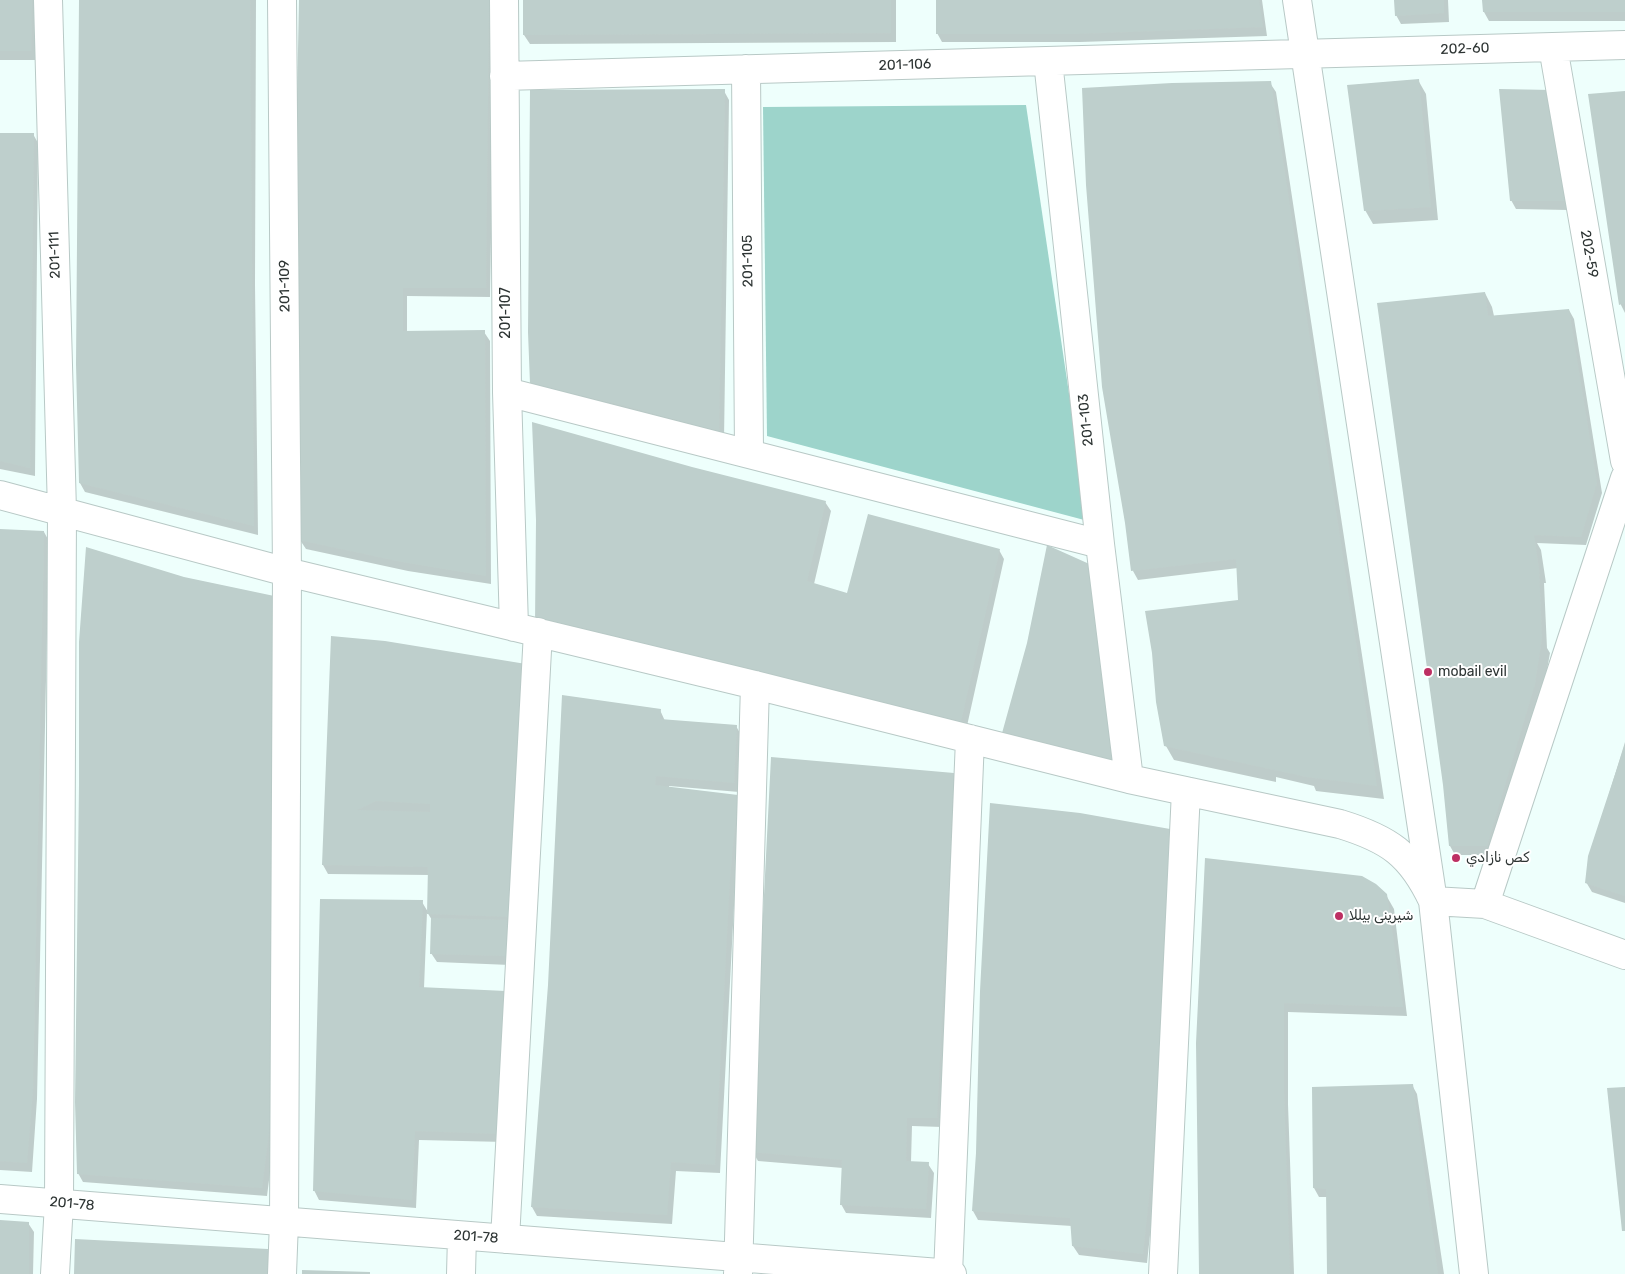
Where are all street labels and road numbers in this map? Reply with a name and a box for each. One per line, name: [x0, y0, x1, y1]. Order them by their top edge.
street label: 202-60: [1440, 40, 1490, 58]
street label: 201-106: [878, 56, 932, 74]
street label: 202-59: [1577, 229, 1601, 279]
street label: 201-111: [46, 231, 64, 279]
street label: 201-105: [739, 235, 757, 287]
street label: 201-109: [276, 260, 294, 312]
street label: 201-107: [498, 287, 514, 339]
street label: 201-103: [1075, 393, 1097, 447]
street label: 201-78: [49, 1194, 95, 1214]
street label: 201-78: [453, 1227, 499, 1247]

